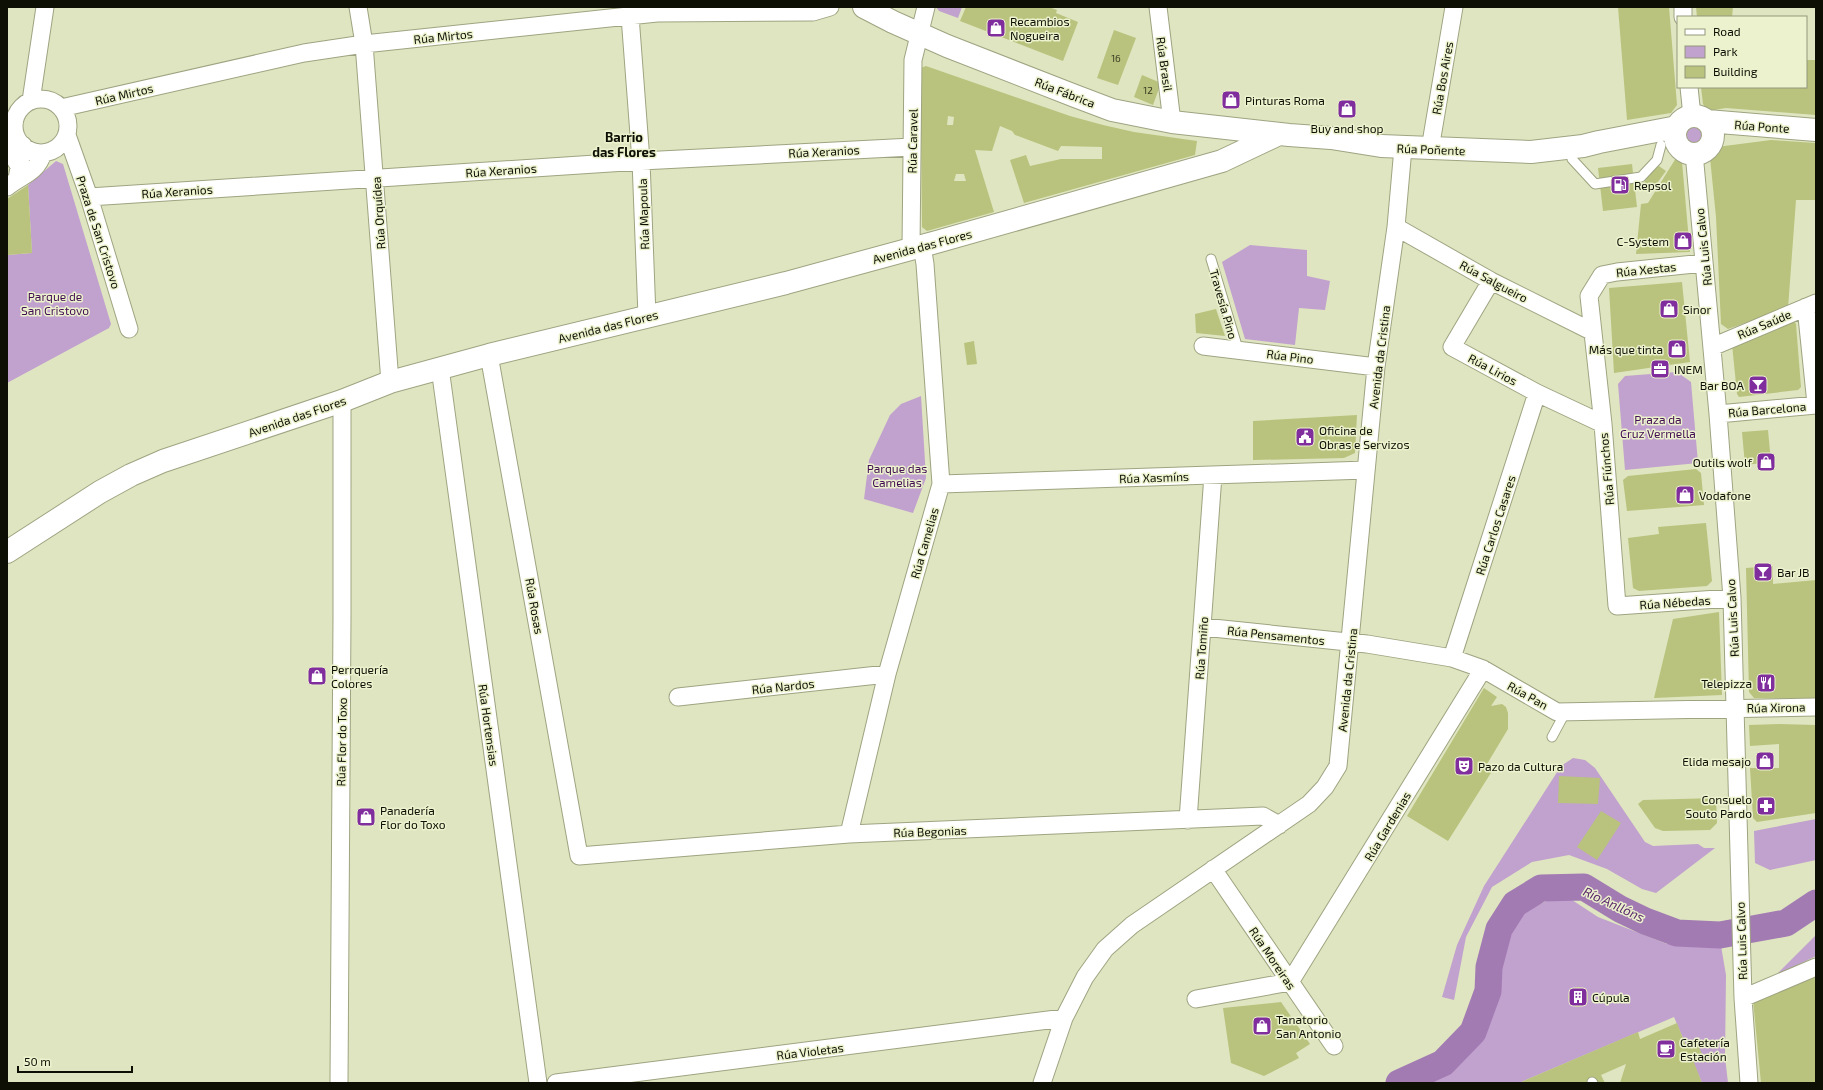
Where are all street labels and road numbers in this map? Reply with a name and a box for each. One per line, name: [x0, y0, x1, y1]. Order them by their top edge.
street label: Rúa Mirtos: [413, 26, 473, 46]
street label: Rúa Brasil: [1154, 36, 1176, 93]
street label: Rúa Bos Aires: [1429, 40, 1455, 116]
street label: Rúa Fábrica: [1033, 74, 1097, 110]
street label: Rúa Mirtos: [94, 81, 154, 107]
street label: Rúa Caravel: [904, 108, 920, 173]
street label: Rúa Ponte: [1734, 117, 1790, 135]
street label: Rúa Poñente: [1396, 141, 1466, 157]
street label: Rúa Xeranios: [788, 142, 860, 160]
street label: Rúa Xeranios: [465, 161, 537, 179]
street label: Praza de San Cristovo: [74, 174, 124, 290]
street label: Rúa Orquídea: [368, 176, 388, 250]
street label: Rúa Mapoula: [635, 178, 651, 250]
street label: Rúa Xeranios: [141, 182, 213, 200]
street label: Rúa Luis Calvo: [1692, 207, 1714, 287]
street label: Avenida das Flores: [871, 226, 973, 266]
street label: Rúa Salgueiro: [1458, 257, 1530, 305]
street label: Rúa Xestas: [1615, 259, 1677, 279]
street label: Travesía Pino: [1207, 267, 1241, 341]
street label: Avenida da Cristina: [1366, 305, 1392, 409]
street label: Rúa Saúde: [1735, 306, 1793, 342]
street label: Avenida das Flores: [557, 307, 659, 345]
street label: Rúa Pino: [1266, 346, 1315, 366]
street label: Rúa Lirios: [1466, 350, 1520, 388]
street label: Avenida das Flores: [246, 393, 348, 439]
street label: Rúa Barcelona: [1727, 399, 1807, 419]
street label: Rúa Fiúnchos: [1596, 432, 1616, 506]
street label: Rúa Xasmíns: [1119, 469, 1189, 485]
street label: Rúa Carlos Casares: [1472, 473, 1518, 577]
street label: Rúa Camelias: [907, 506, 941, 580]
street label: Rúa Rosas: [523, 577, 547, 635]
street label: Rúa Luis Calvo: [1723, 578, 1741, 657]
street label: Rúa Nébedas: [1639, 593, 1711, 611]
street label: Rúa Tomiño: [1192, 616, 1210, 680]
street label: Rúa Pensamentos: [1227, 623, 1325, 647]
street label: Avenida da Cristina: [1335, 628, 1359, 732]
street label: Rúa Nardos: [751, 676, 815, 696]
street label: Rúa Pan: [1505, 678, 1551, 712]
street label: Rúa Hortensias: [476, 683, 502, 767]
street label: Rúa Flor do Toxo: [333, 697, 349, 787]
street label: Rúa Xirona: [1746, 699, 1806, 715]
street label: Rúa Gardenias: [1361, 789, 1413, 863]
street label: Rúa Begonias: [893, 823, 967, 839]
street label: Rúa Luis Calvo: [1733, 902, 1749, 980]
street label: Rúa Moreiras: [1247, 924, 1299, 992]
street label: Rúa Violetas: [776, 1040, 844, 1062]

